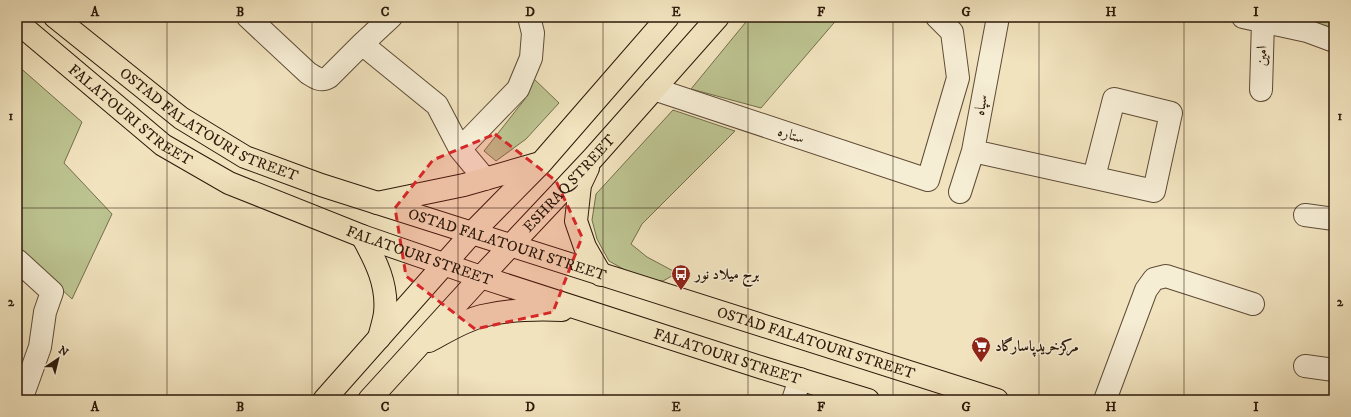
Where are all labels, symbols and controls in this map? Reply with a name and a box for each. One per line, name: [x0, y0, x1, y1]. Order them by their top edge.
text: A: [90, 4, 100, 20]
text: B: [236, 4, 244, 20]
text: C: [381, 4, 390, 20]
text: D: [525, 4, 535, 20]
text: E: [671, 4, 681, 20]
text: F: [817, 4, 826, 20]
text: G: [961, 4, 971, 20]
text: H: [1106, 4, 1117, 20]
text: I: [1253, 4, 1259, 20]
street label: امین: [1252, 46, 1272, 66]
street label: FALATOURI STREET: [65, 60, 197, 170]
street label: OSTAD FALATOURI STREET: [116, 63, 301, 185]
street label: سپاه: [970, 93, 992, 117]
text: 1: [9, 108, 14, 124]
text: 1: [1338, 108, 1343, 124]
street label: ستاره: [775, 122, 807, 148]
street label: ESHRAQ STREET: [519, 130, 619, 236]
street label: OSTAD FALATOURI STREET: [407, 205, 609, 285]
street label: FALATOURI STREET: [345, 222, 495, 288]
bus stop icon: برج میلاد نور: [670, 263, 692, 291]
place label: برج میلاد نور: [693, 265, 759, 288]
text: 2: [8, 294, 15, 310]
text: 2: [1337, 294, 1344, 310]
street label: OSTAD FALATOURI STREET: [715, 303, 917, 383]
street label: FALATOURI STREET: [652, 324, 804, 388]
supermarket icon: مرکزخریدپاسارگاد: [970, 335, 992, 363]
place label: مرکزخریدپاسارگاد: [995, 336, 1079, 357]
north arrow: [38, 339, 78, 379]
text: N: [55, 343, 71, 360]
text: A: [90, 399, 100, 415]
text: B: [236, 399, 244, 415]
text: C: [381, 399, 390, 415]
text: D: [525, 399, 535, 415]
text: E: [671, 399, 681, 415]
text: F: [817, 399, 826, 415]
text: G: [961, 399, 971, 415]
text: H: [1106, 399, 1117, 415]
text: I: [1253, 399, 1259, 415]

